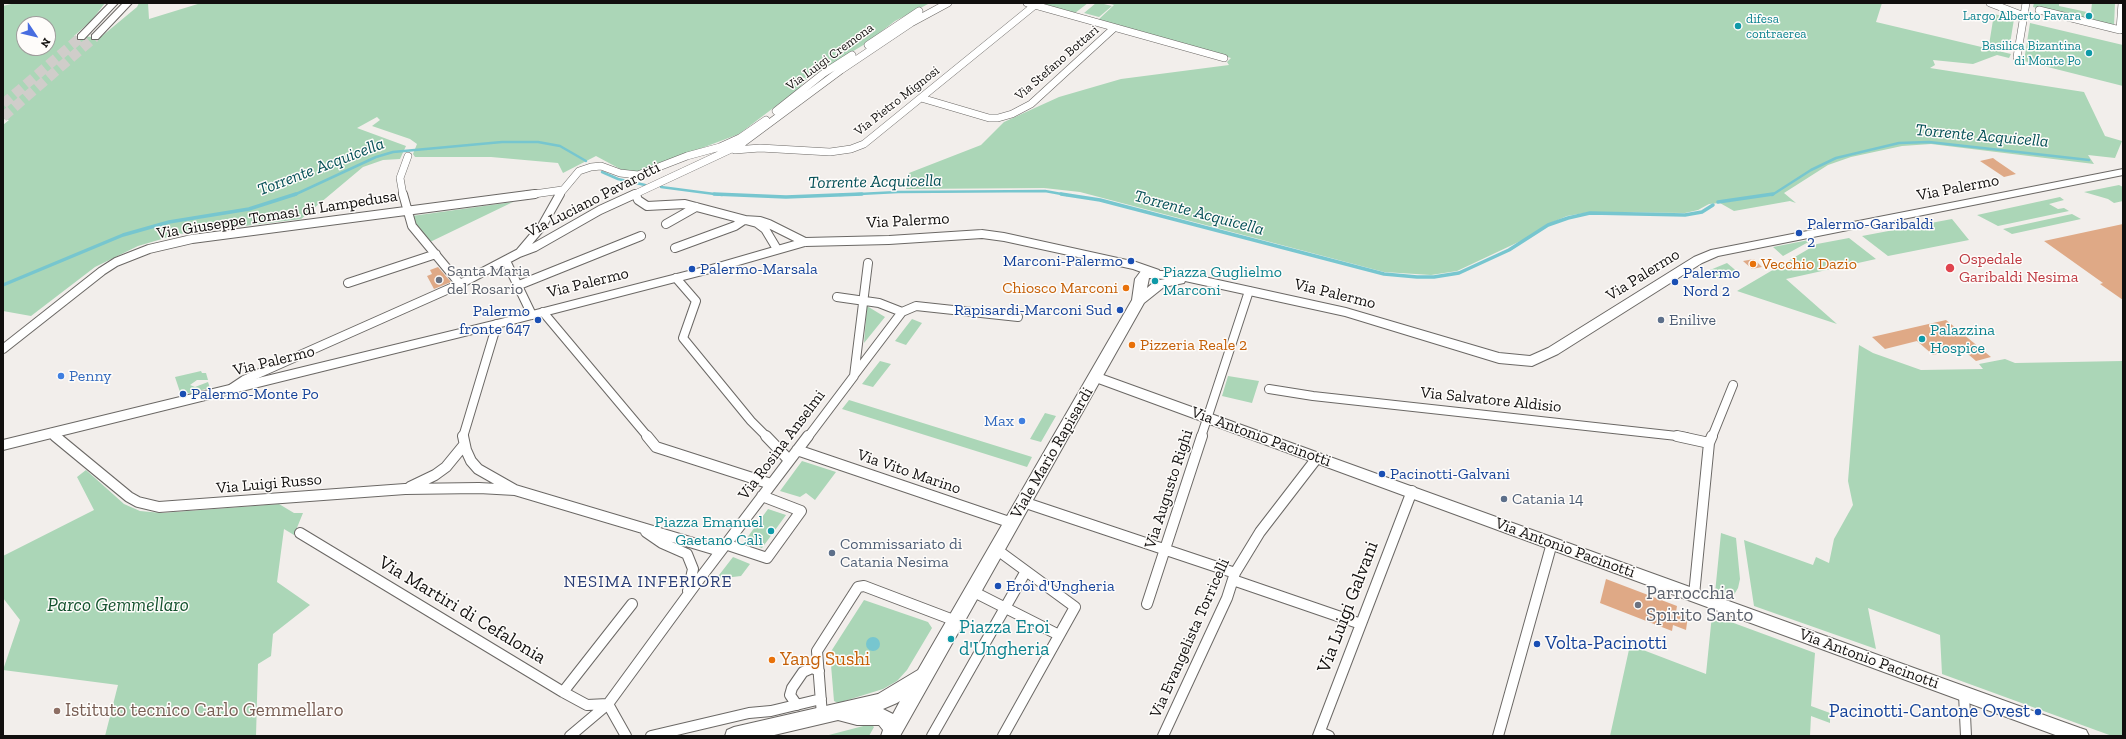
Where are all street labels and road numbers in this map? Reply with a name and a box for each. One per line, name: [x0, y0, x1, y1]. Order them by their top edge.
street label: Via Luigi Cremona: [783, 20, 877, 94]
street label: Via Stefano Bottari: [1012, 22, 1102, 104]
street label: Via Pietro Mignosi: [851, 63, 943, 139]
street label: Via Luciano Pavarotti: [523, 158, 663, 242]
street label: Via Palermo: [1915, 171, 2001, 205]
street label: Via Giuseppe Tomasi di Lampedusa: [155, 186, 399, 244]
street label: Via Palermo: [866, 209, 950, 233]
street label: Via Palermo: [1603, 245, 1683, 305]
street label: Via Palermo: [545, 264, 631, 302]
street label: Via Palermo: [1292, 275, 1378, 313]
street label: Via Palermo: [231, 342, 317, 380]
street label: Via Salvatore Aldisio: [1420, 383, 1562, 417]
street label: Viale Mario Rapisardi: [1007, 384, 1097, 522]
street label: Via Rosina Anselmi: [734, 386, 830, 504]
street label: Via Antonio Pacinotti: [1188, 403, 1334, 471]
street label: Via Augusto Righi: [1141, 427, 1197, 551]
street label: Via Vito Marino: [855, 445, 963, 499]
street label: Via Luigi Russo: [215, 470, 323, 498]
street label: Via Antonio Pacinotti: [1492, 514, 1638, 582]
street label: Via Luigi Galvani: [1312, 538, 1384, 676]
street label: Via Martiri di Cefalonia: [374, 551, 550, 669]
street label: Via Evangelista Torricelli: [1146, 555, 1234, 721]
street label: Via Antonio Pacinotti: [1796, 625, 1942, 693]

